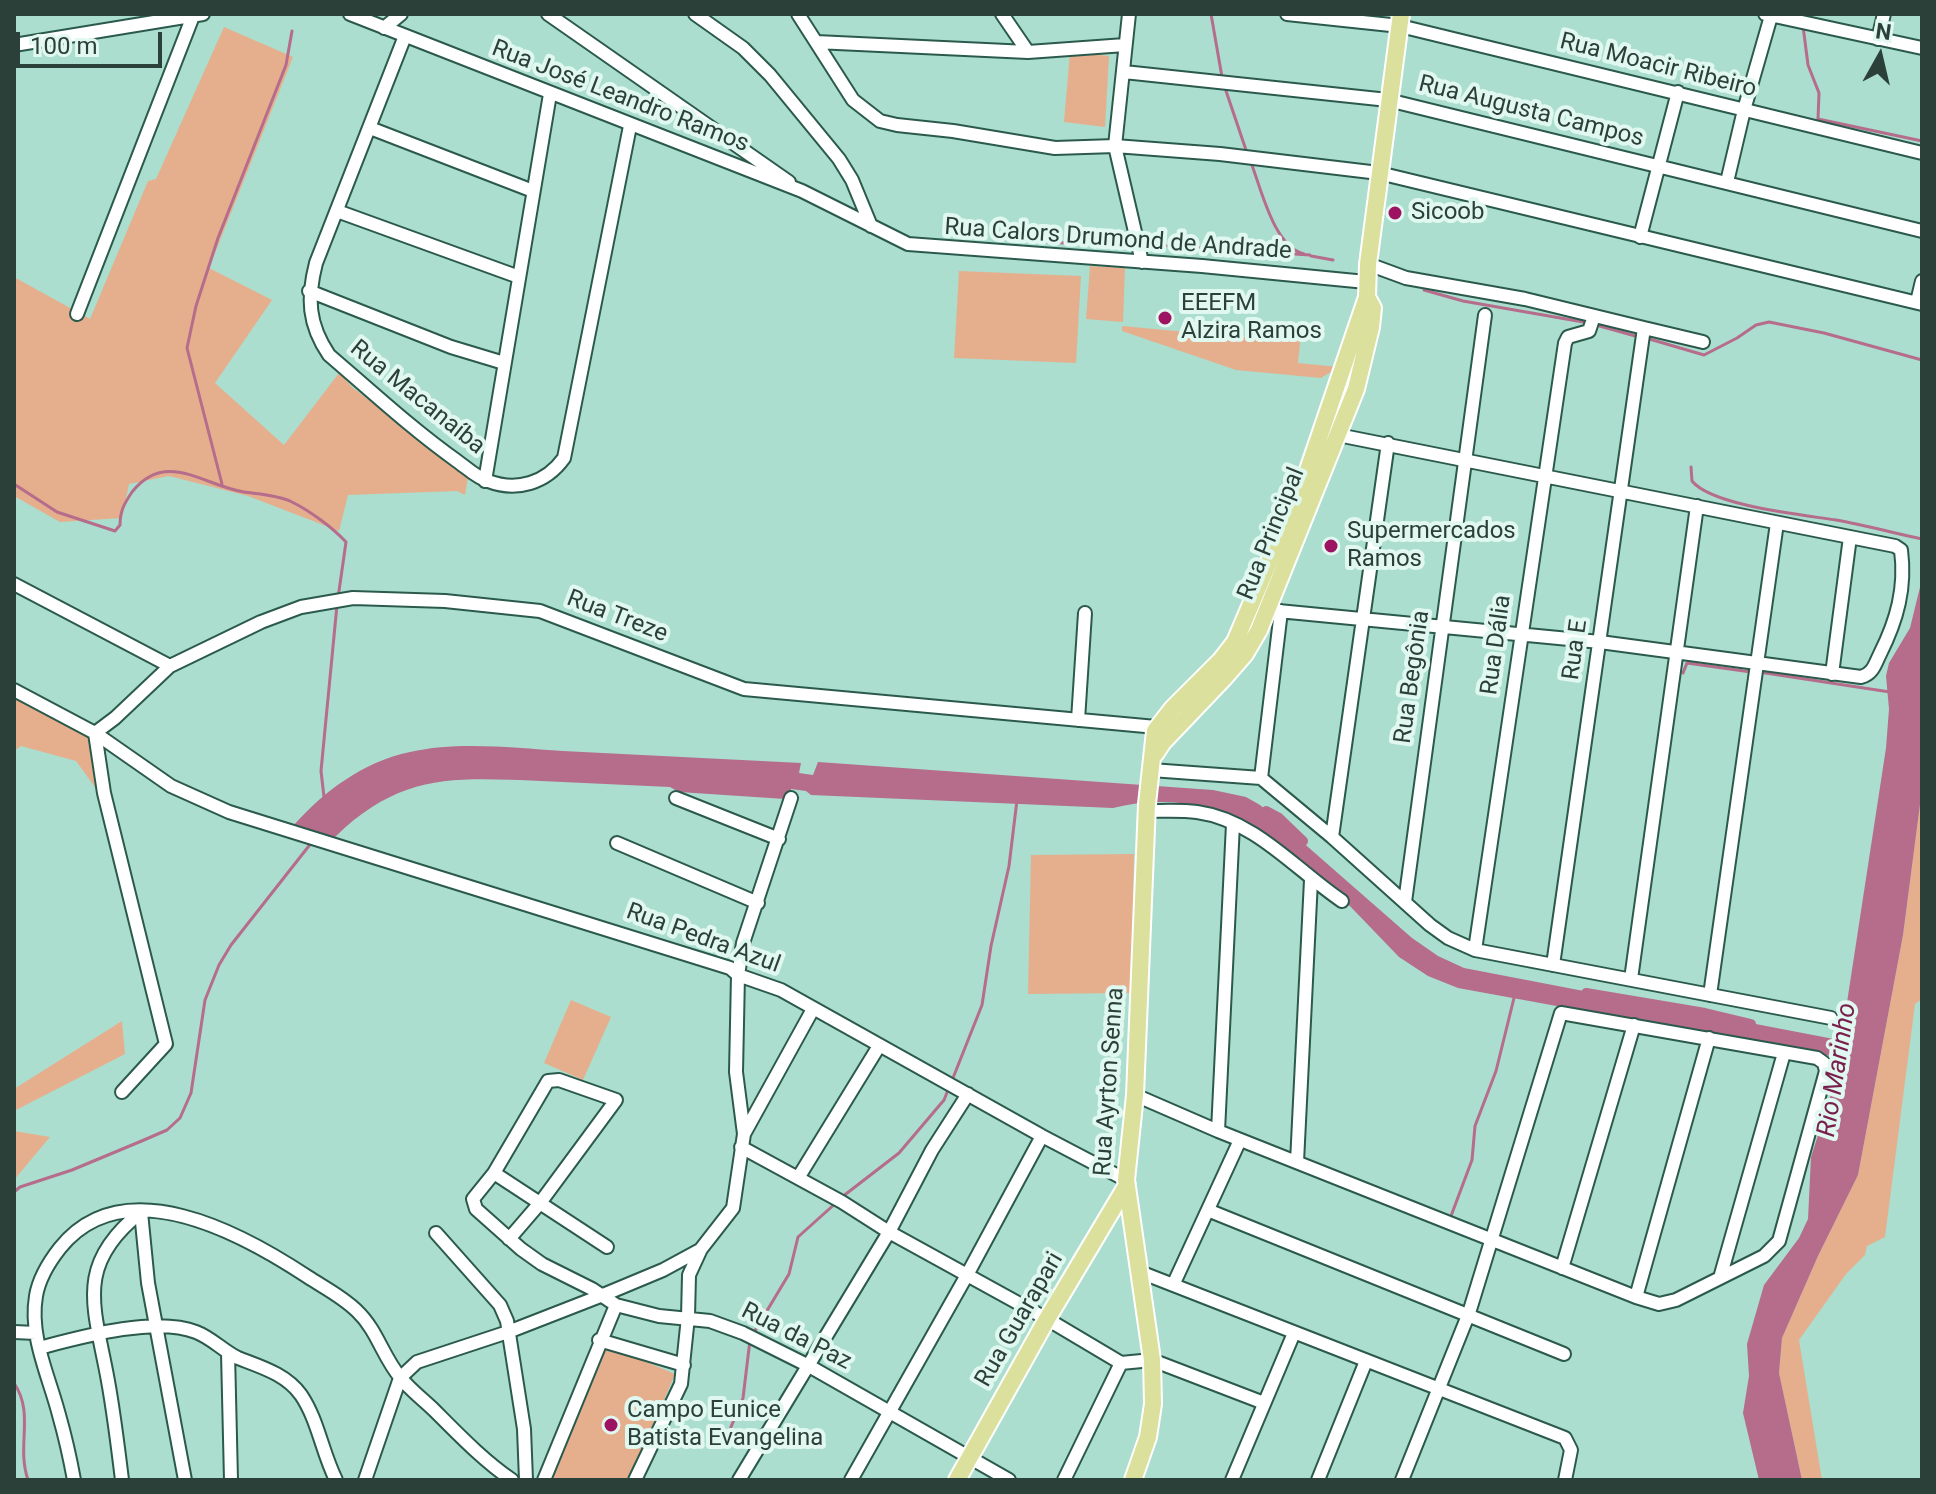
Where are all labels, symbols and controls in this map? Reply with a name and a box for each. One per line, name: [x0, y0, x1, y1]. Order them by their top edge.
scale bar: [20, 16, 166, 66]
north arrow: [1840, 16, 1920, 96]
text: N: [1874, 18, 1893, 45]
street label: Rua Moacir Ribeiro: [1557, 28, 1759, 104]
text: 100 m: [30, 32, 97, 60]
street label: Rua José Leandro Ramos: [487, 35, 753, 159]
street label: Rua Augusta Campos: [1415, 70, 1647, 154]
place label: Sicoob: [1411, 199, 1484, 227]
marker: Sicoob: [1386, 204, 1404, 222]
street label: Rua Calors Drumond de Andrade: [943, 213, 1293, 267]
place label: EEEFM Alzira Ramos: [1181, 290, 1322, 346]
marker: EEEFM Alzira Ramos: [1156, 309, 1174, 327]
street label: Rua Macanaíba: [344, 335, 490, 461]
street label: Rua Principal: [1232, 464, 1312, 604]
place label: Supermercados Ramos: [1347, 518, 1516, 574]
marker: Supermercados Ramos: [1322, 537, 1340, 555]
street label: Rua Treze: [563, 585, 671, 649]
street label: Rua Dália: [1476, 593, 1518, 697]
street label: Rua Begônia: [1389, 609, 1437, 745]
street label: Rua E: [1558, 618, 1594, 682]
street label: Rua Pedra Azul: [622, 898, 784, 980]
street label: Rua Ayrton Senna: [1089, 987, 1131, 1177]
water label: Rio Marinho: [1812, 1001, 1864, 1139]
street label: Rua Guarapari: [970, 1247, 1070, 1393]
street label: Rua da Paz: [736, 1297, 856, 1377]
place label: Campo Eunice Batista Evangelina: [627, 1397, 823, 1453]
marker: Campo Eunice Batista Evangelina: [602, 1416, 620, 1434]

